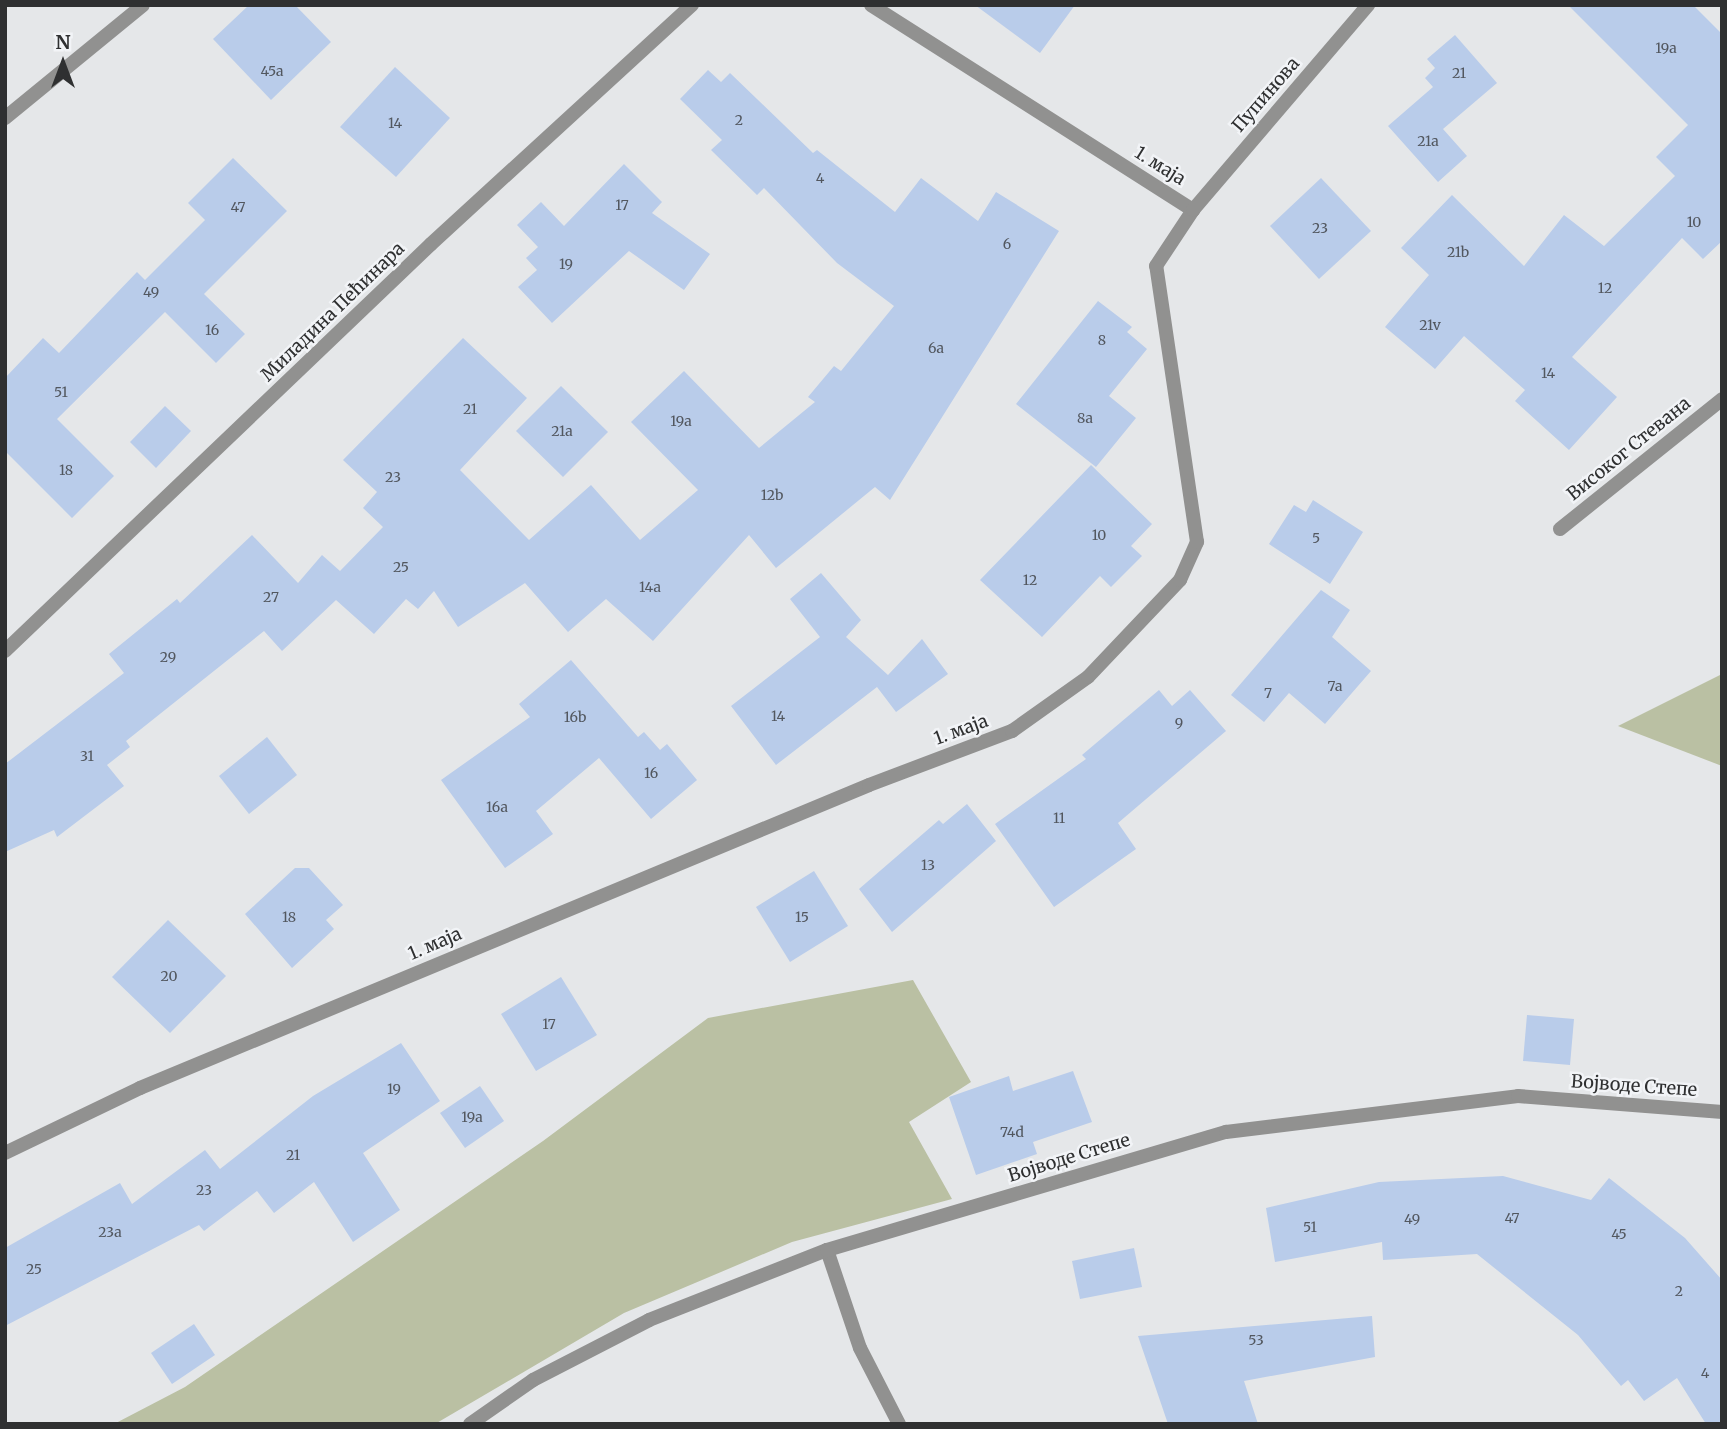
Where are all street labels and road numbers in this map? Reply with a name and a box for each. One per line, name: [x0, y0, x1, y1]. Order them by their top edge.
street label: Пупинова: [1228, 53, 1304, 137]
street label: 1. маја: [1131, 142, 1189, 190]
street label: Миладина Пећинара: [257, 238, 409, 386]
street label: Високог Стевана: [1563, 393, 1695, 505]
street label: 1. маја: [931, 710, 991, 750]
street label: 1. маја: [405, 923, 465, 965]
street label: Војводе Степе: [1570, 1071, 1698, 1101]
street label: Војводе Степе: [1005, 1129, 1133, 1187]

